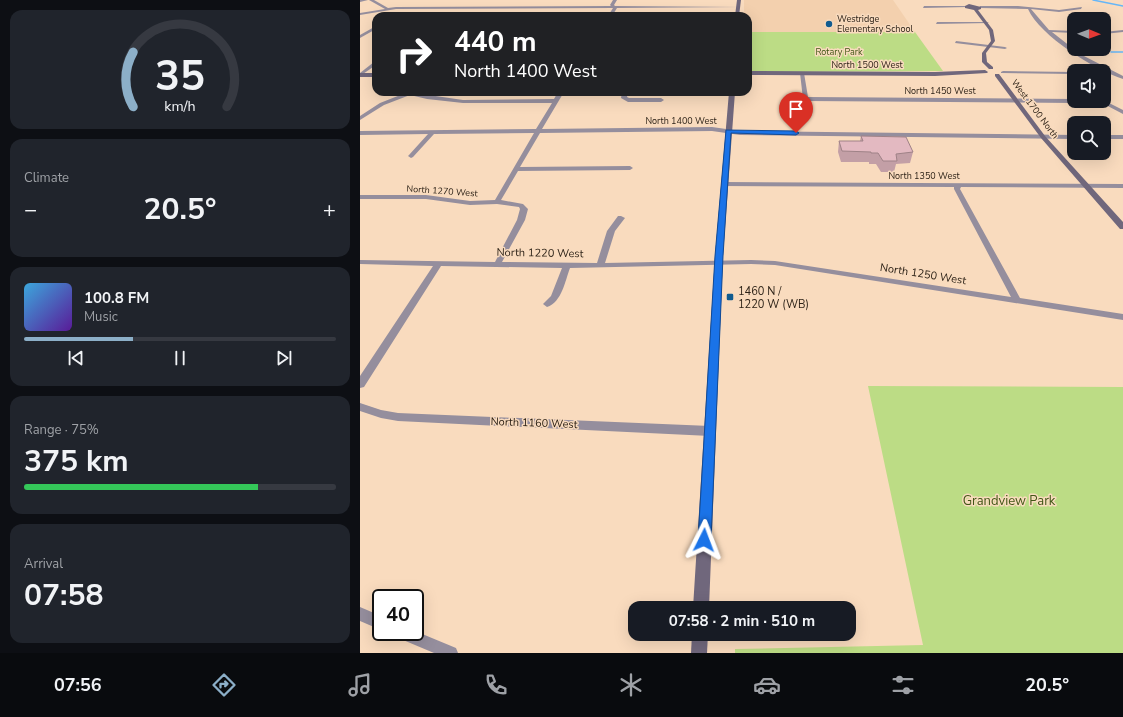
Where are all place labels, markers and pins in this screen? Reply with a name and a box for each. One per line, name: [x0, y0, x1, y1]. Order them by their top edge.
place label: Westridge Elementary School: [837, 13, 913, 35]
marker: Westridge Elementary School: [824, 19, 834, 29]
pin: [779, 92, 813, 133]
place label: 1460 N / 1220 W (WB): [738, 284, 809, 312]
marker: 1460 N / 1220 W (WB): [725, 292, 735, 302]

